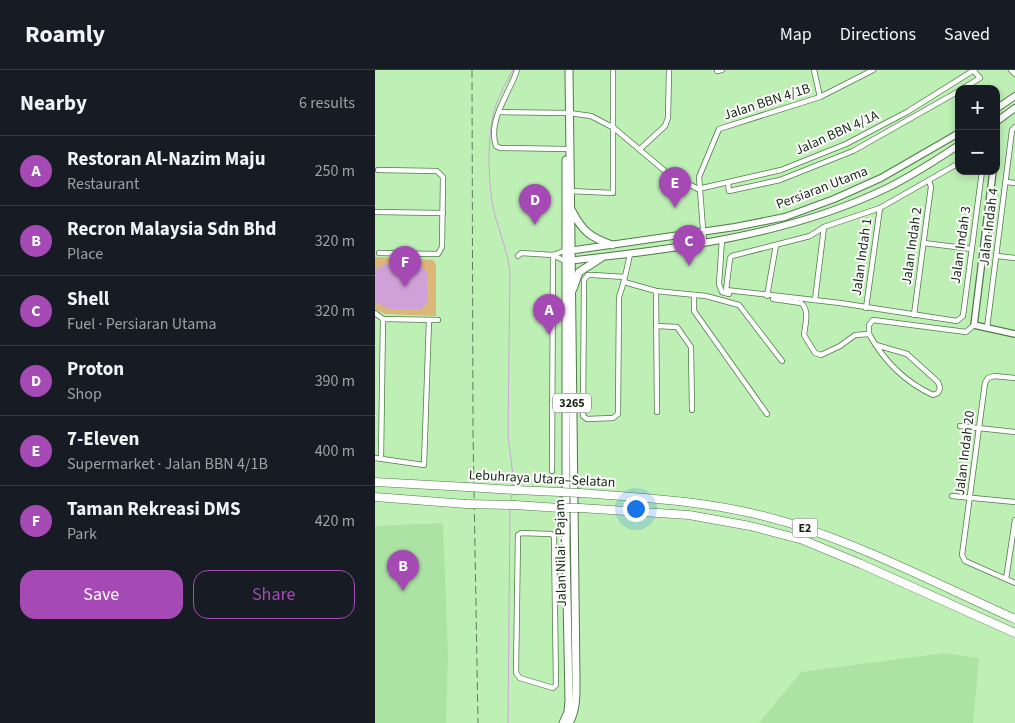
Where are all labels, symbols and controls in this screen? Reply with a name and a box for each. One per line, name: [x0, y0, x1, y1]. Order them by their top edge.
text: Roamly: [25, 17, 105, 52]
text: Map: [780, 22, 812, 47]
text: Directions: [840, 22, 916, 47]
text: Saved: [944, 22, 990, 47]
street label: Jalan BBN 4/1B: [721, 79, 813, 125]
map controls: [955, 85, 1000, 175]
button: +: [955, 85, 1000, 130]
text: Nearby: [20, 88, 87, 118]
text: 6 results: [299, 92, 355, 114]
street label: Jalan BBN 4/1A: [792, 105, 882, 160]
button: −: [955, 130, 1000, 175]
text: Restoran Al-Nazim Maju: [67, 146, 265, 173]
text: A: [31, 160, 41, 182]
text: 250 m: [315, 160, 355, 182]
street label: Persiaran Utama: [773, 161, 871, 215]
pin: E: [659, 167, 691, 208]
text: Restaurant: [67, 173, 140, 195]
pin: D: [519, 184, 551, 225]
street label: Jalan Indah 4: [974, 187, 1004, 267]
street label: Jalan Indah 3: [946, 205, 976, 285]
street label: Jalan Indah 2: [897, 206, 927, 286]
text: Recron Malaysia Sdn Bhd: [67, 216, 276, 243]
street label: Jalan Indah 1: [847, 217, 877, 297]
pin: C: [673, 225, 705, 266]
text: B: [31, 230, 41, 252]
text: 320 m: [315, 230, 355, 252]
text: Place: [67, 243, 103, 265]
pin: F: [389, 246, 421, 287]
text: Shell: [67, 286, 109, 313]
pin: A: [533, 294, 565, 335]
text: C: [31, 300, 41, 322]
text: 320 m: [315, 300, 355, 322]
text: Fuel · Persiaran Utama: [67, 313, 217, 335]
text: Proton: [67, 356, 124, 383]
text: D: [31, 370, 41, 392]
text: 390 m: [315, 370, 355, 392]
text: Shop: [67, 383, 102, 405]
road number: 3265: [553, 393, 591, 412]
street label: Jalan Indah 20: [950, 409, 980, 497]
text: 7-Eleven: [67, 426, 139, 453]
text: E: [32, 440, 40, 462]
text: 400 m: [315, 440, 355, 462]
text: Supermarket · Jalan BBN 4/1B: [67, 453, 268, 475]
street label: Lebuhraya Utara–Selatan: [468, 465, 616, 493]
text: Taman Rekreasi DMS: [67, 496, 241, 523]
your location: [623, 496, 649, 522]
street label: Jalan Nilai - Pajam: [550, 499, 572, 607]
text: F: [32, 510, 40, 532]
text: 420 m: [315, 510, 355, 532]
road number: E2: [793, 518, 817, 538]
text: Park: [67, 523, 97, 545]
pin: B: [387, 550, 419, 591]
button: Save: [20, 570, 183, 619]
button: Share: [193, 570, 355, 619]

